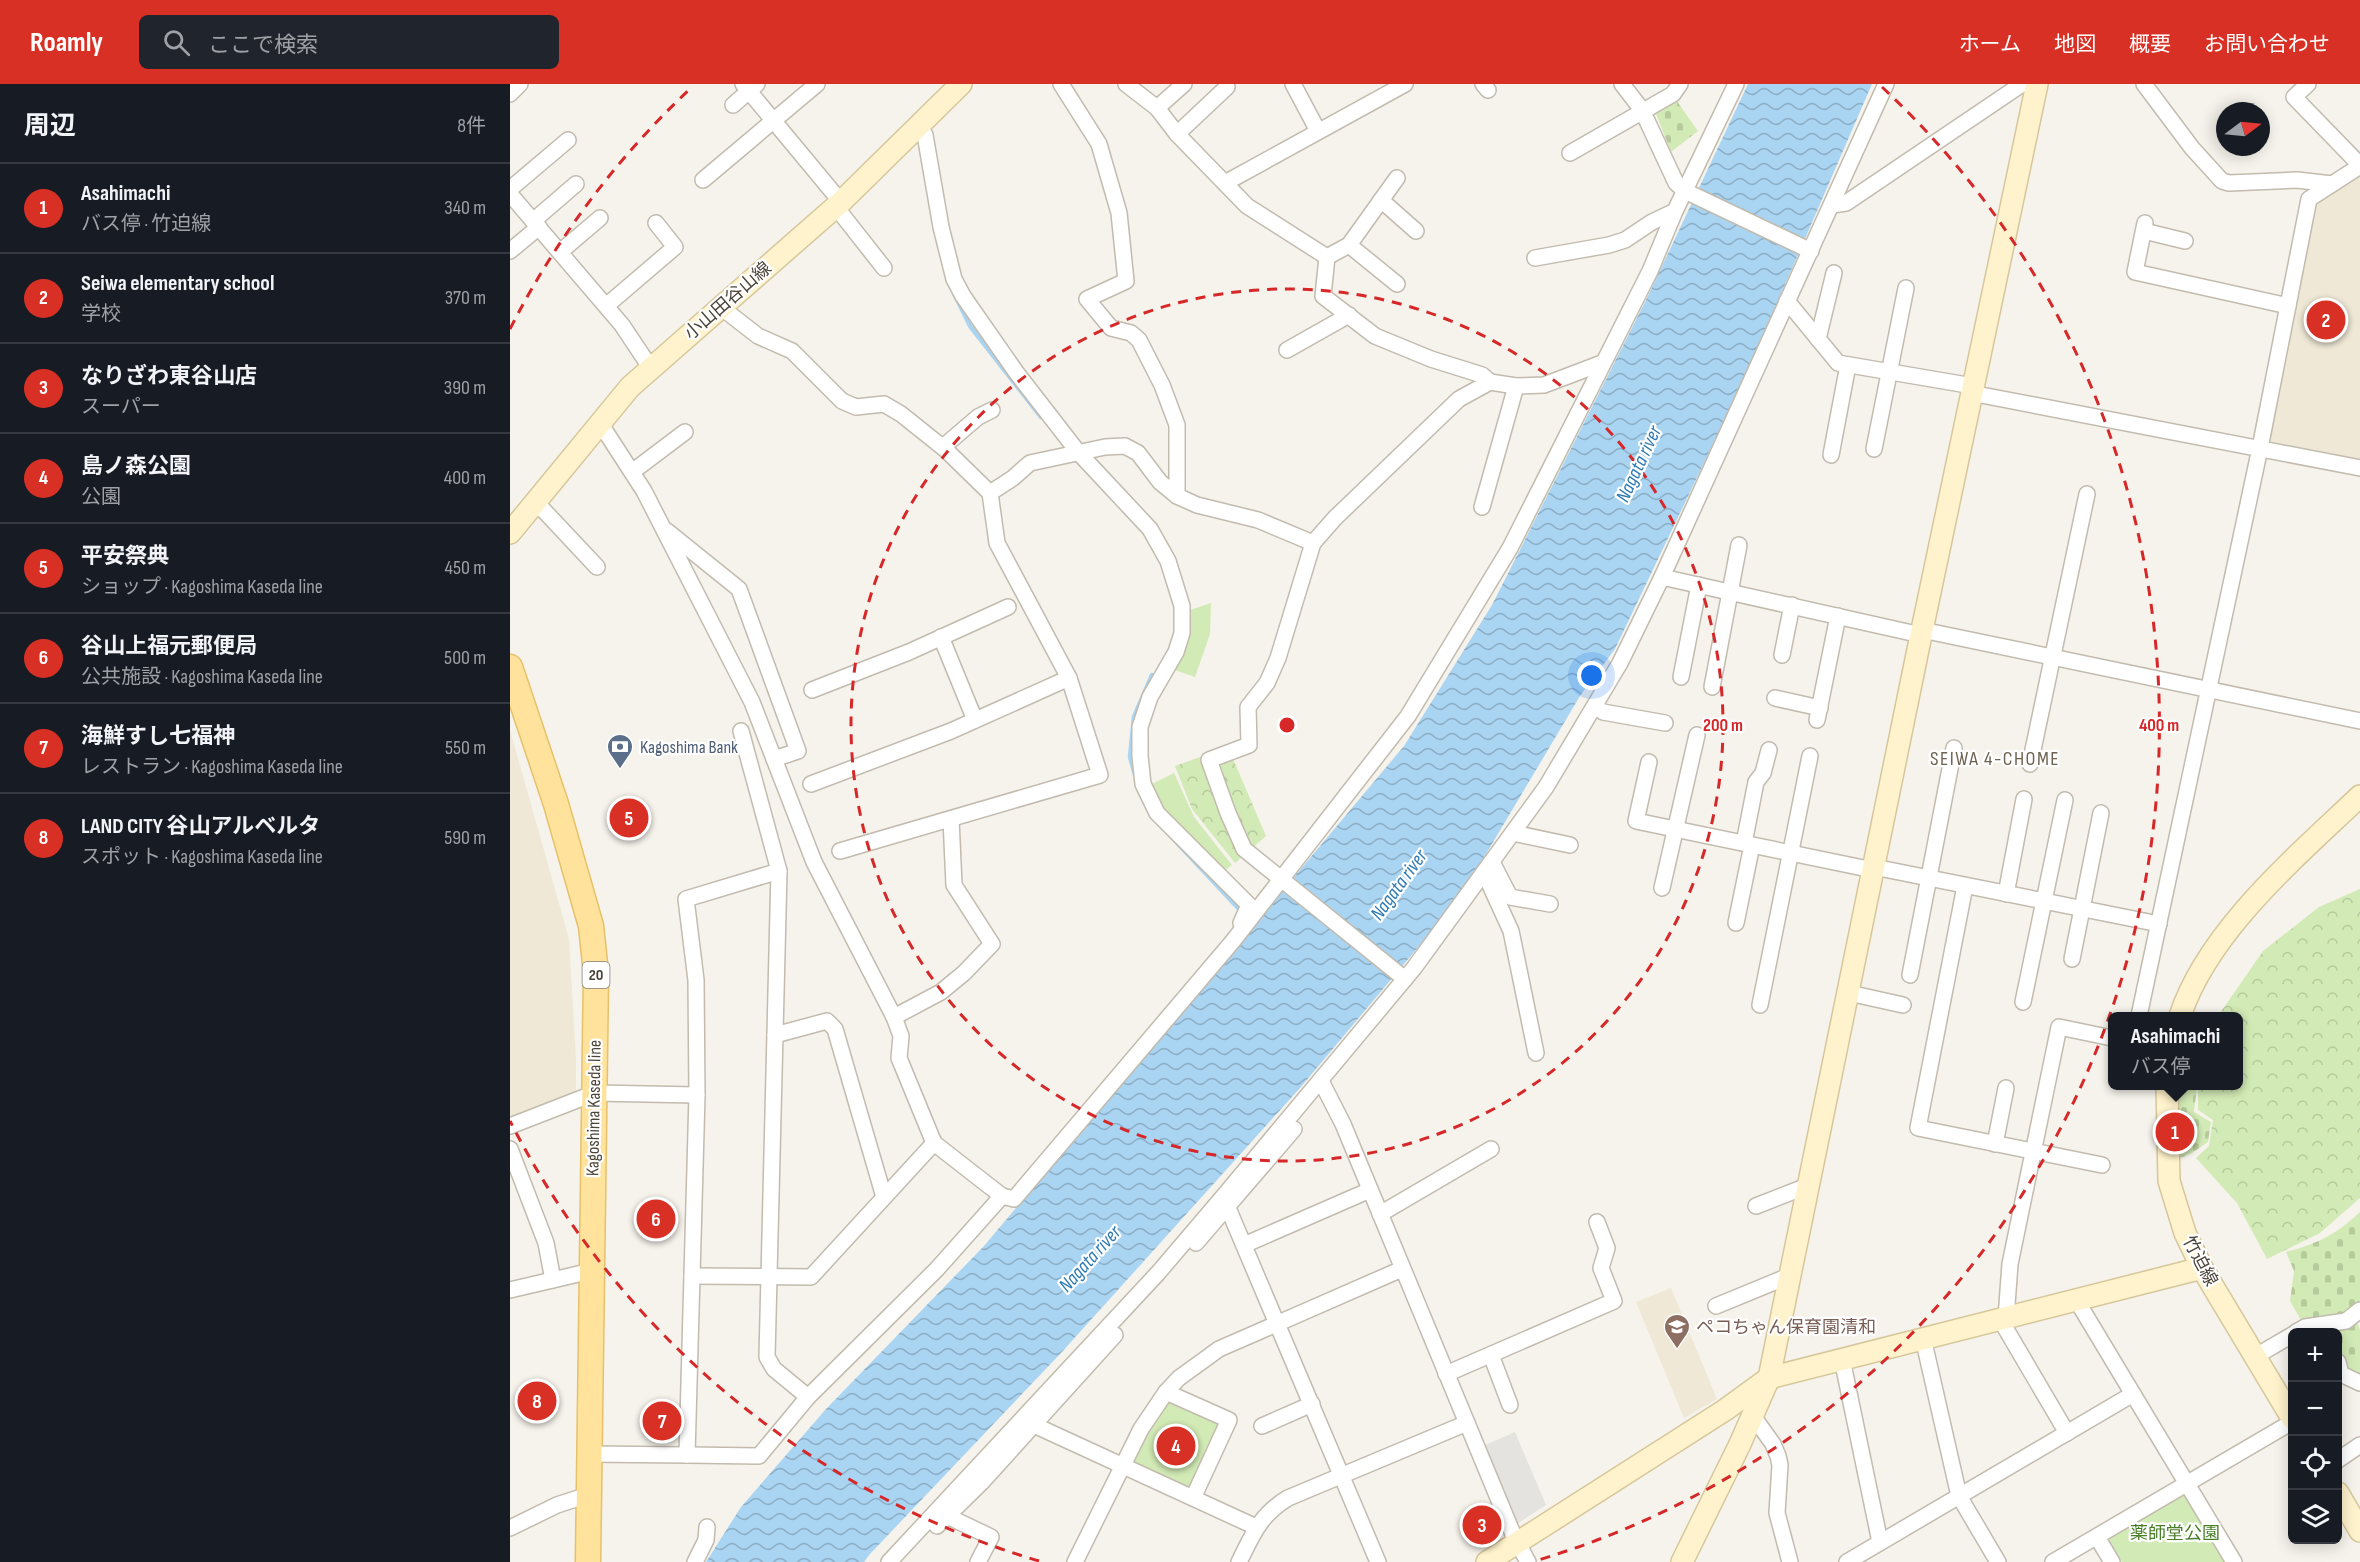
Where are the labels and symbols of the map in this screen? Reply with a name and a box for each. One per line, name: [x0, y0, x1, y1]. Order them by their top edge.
north arrow: [2216, 102, 2270, 156]
street label: 小山田谷山線: [680, 258, 776, 344]
pin: 2: [2306, 298, 2346, 342]
water label: Nagata river: [1611, 421, 1668, 506]
your location: [1577, 661, 1606, 690]
centre of rings: [1277, 715, 1297, 735]
text: 200 m: [1703, 715, 1743, 736]
text: 400 m: [2139, 715, 2179, 736]
bank icon: Kagoshima Bank: [605, 732, 635, 770]
place label: Kagoshima Bank: [640, 737, 738, 758]
district label: SEIWA 4-CHOME: [1930, 747, 2060, 771]
pin: 5: [610, 796, 648, 840]
water label: Nagata river: [1365, 844, 1433, 925]
road number: 20: [582, 962, 610, 988]
street label: Kagoshima Kaseda line: [582, 1040, 606, 1176]
pin: 1: [2156, 1110, 2194, 1154]
pin: 6: [636, 1196, 676, 1242]
water label: Nagata river: [1054, 1220, 1127, 1297]
street label: 竹迫線: [2178, 1232, 2222, 1290]
school or university icon: ペコちゃん保育園清和: [1662, 1312, 1692, 1350]
place label: ペコちゃん保育園清和: [1696, 1317, 1876, 1338]
pin: 8: [518, 1378, 556, 1424]
pin: 7: [642, 1398, 682, 1444]
pin: 4: [1156, 1424, 1196, 1468]
pin: 3: [1462, 1502, 1502, 1548]
park label: 薬師堂公園: [2130, 1523, 2220, 1544]

